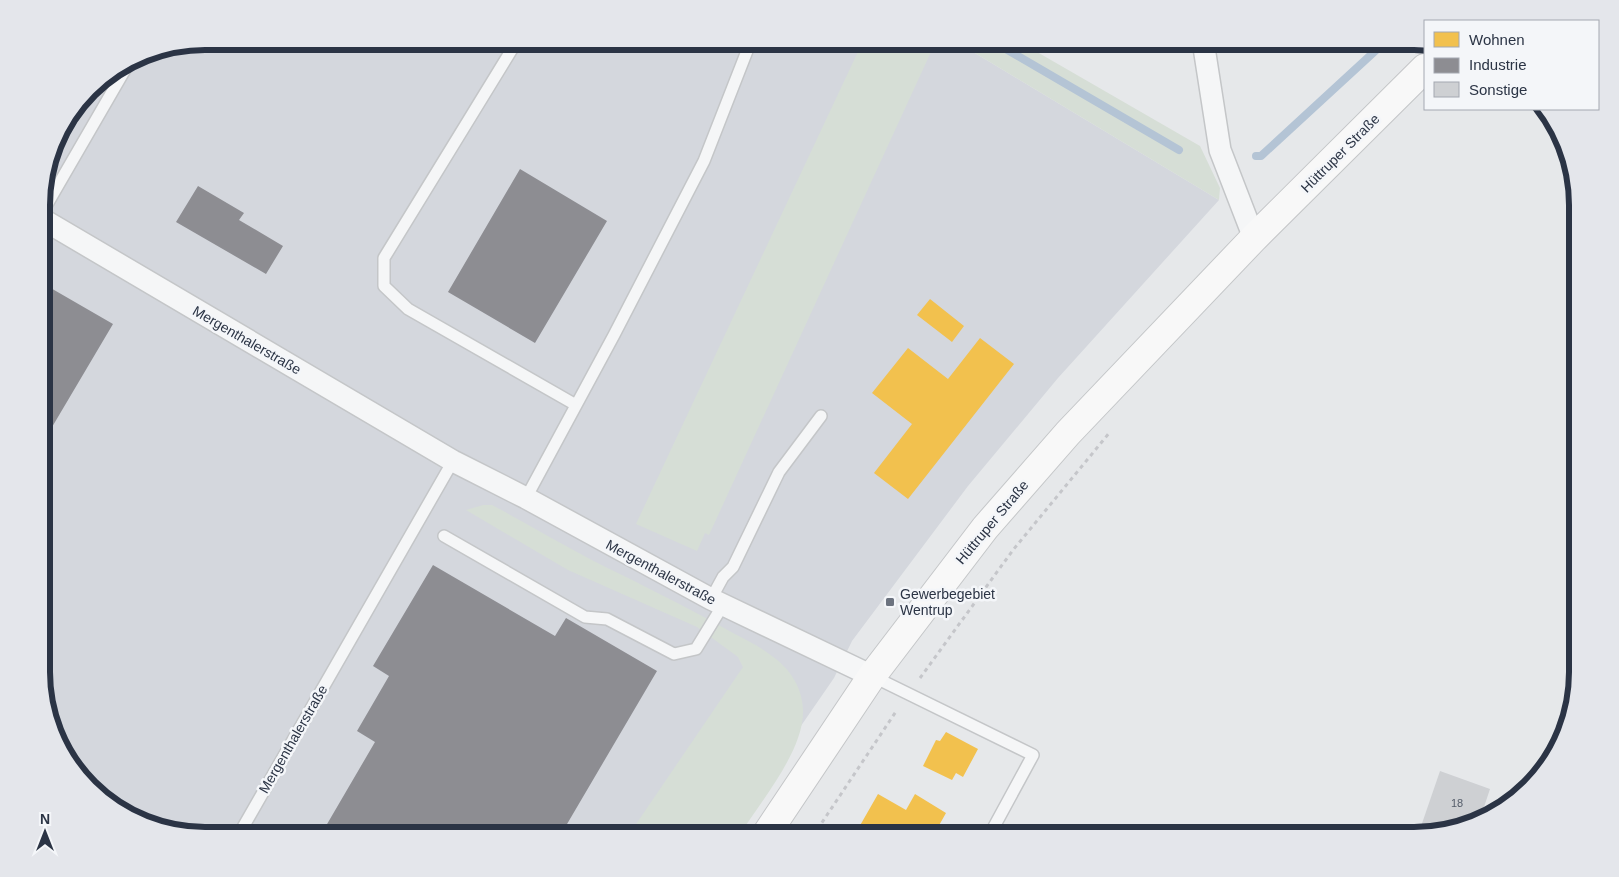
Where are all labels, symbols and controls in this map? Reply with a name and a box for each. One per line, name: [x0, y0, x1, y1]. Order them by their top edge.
legend: [1424, 20, 1599, 110]
text: Wohnen: [1469, 31, 1525, 48]
text: Industrie: [1469, 56, 1527, 73]
text: Sonstige: [1469, 81, 1527, 98]
street label: Hüttruper Straße: [1297, 110, 1383, 196]
street label: Mergenthalerstraße: [190, 303, 304, 378]
street label: Hüttruper Straße: [952, 477, 1032, 567]
street label: Mergenthalerstraße: [603, 536, 719, 608]
place label: Gewerbegebiet Wentrup: [900, 586, 995, 618]
marker: Gewerbegebiet Wentrup: [884, 596, 896, 608]
street label: Mergenthalerstraße: [256, 682, 331, 796]
house number: 18: [1451, 797, 1463, 809]
north arrow: [20, 807, 70, 857]
text: N: [40, 811, 50, 827]

